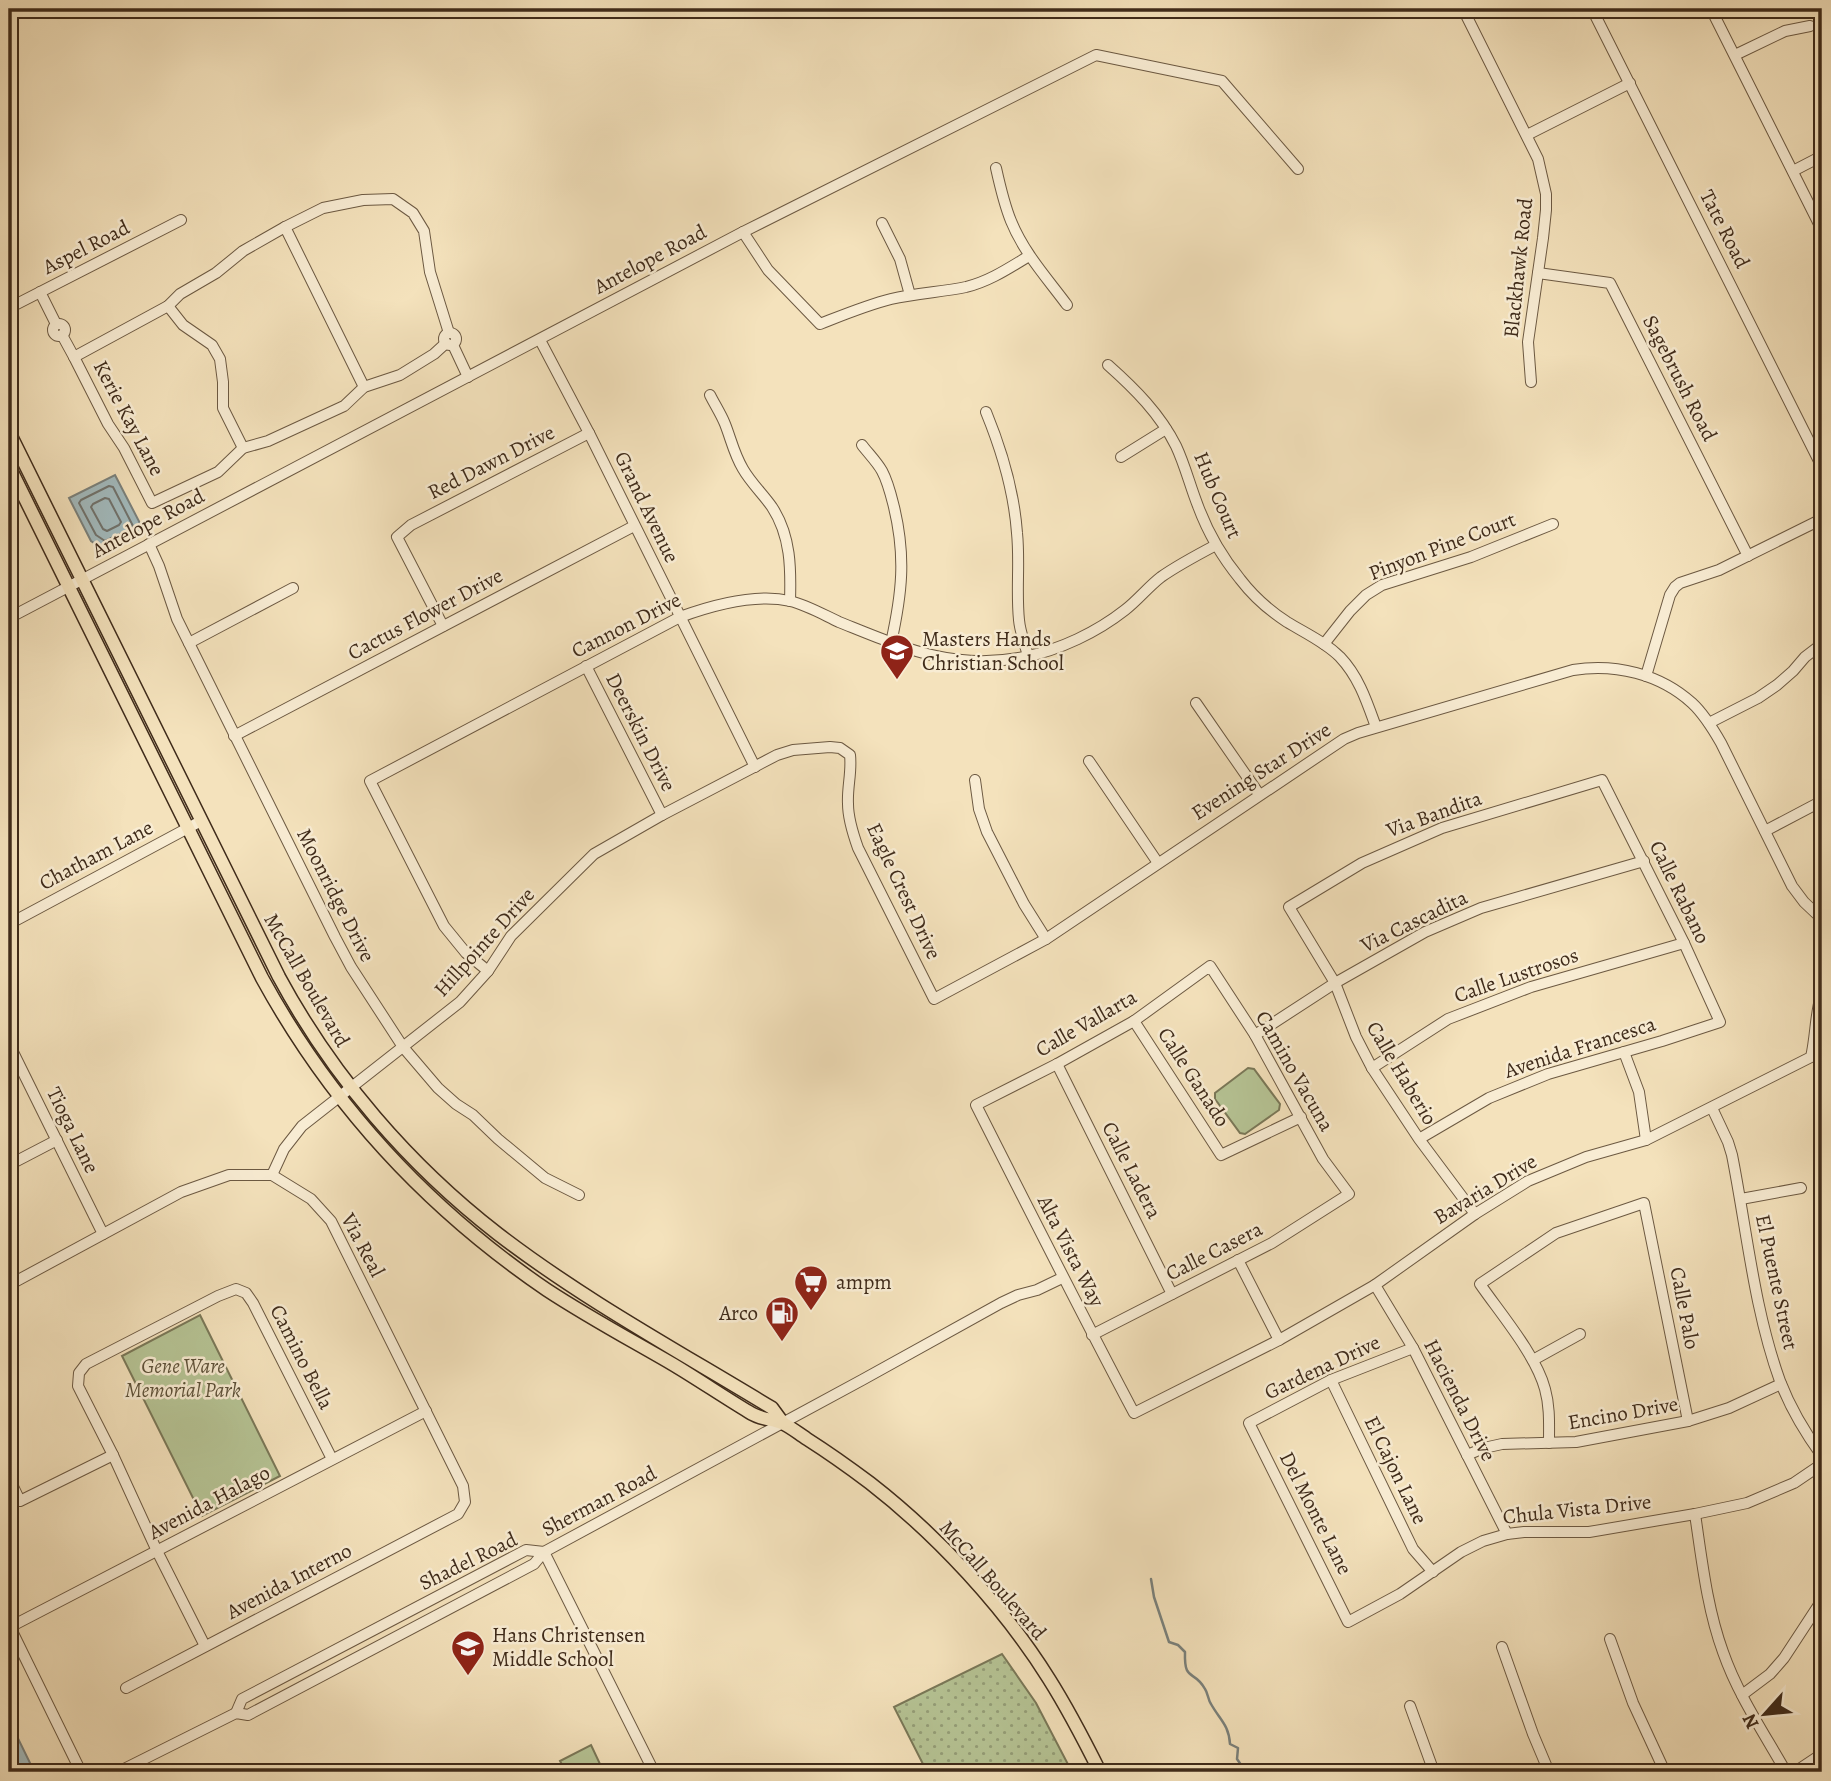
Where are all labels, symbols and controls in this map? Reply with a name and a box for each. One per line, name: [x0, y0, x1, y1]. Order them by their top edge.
street label: Tate Road: [1693, 185, 1757, 274]
street label: Blackhawk Road: [1497, 196, 1539, 339]
street label: Aspel Road: [37, 213, 135, 281]
street label: Antelope Road: [588, 217, 712, 301]
street label: Sagebrush Road: [1636, 310, 1724, 446]
street label: Kerie Kay Lane: [87, 355, 171, 481]
street label: Red Dawn Drive: [423, 418, 559, 506]
street label: Grand Avenue: [608, 447, 686, 567]
street label: Hub Court: [1187, 447, 1249, 543]
street label: Antelope Road: [86, 481, 210, 565]
street label: Pinyon Pine Court: [1364, 505, 1520, 587]
street label: Cactus Flower Drive: [343, 561, 507, 667]
street label: Cannon Drive: [567, 585, 685, 665]
place label: Masters Hands Christian School: [922, 625, 1064, 677]
school or university icon: Masters Hands Christian School: [878, 632, 916, 681]
street label: Deerskin Drive: [599, 668, 683, 796]
street label: Evening Star Drive: [1186, 715, 1336, 827]
street label: Via Bandita: [1381, 784, 1486, 845]
street label: Chatham Lane: [34, 813, 158, 897]
street label: Eagle Crest Drive: [860, 818, 948, 964]
street label: Moonridge Drive: [290, 823, 382, 967]
street label: Calle Rabano: [1643, 836, 1717, 948]
street label: Hillpointe Drive: [427, 881, 541, 1003]
street label: Via Cascadita: [1355, 883, 1472, 959]
street label: McCall Boulevard: [257, 908, 357, 1053]
street label: Calle Lustrosos: [1450, 941, 1582, 1009]
street label: Calle Vallarta: [1030, 983, 1142, 1063]
street label: Camino Vacuna: [1249, 1006, 1341, 1137]
street label: Avenida Francesca: [1500, 1009, 1659, 1085]
street label: Calle Haberio: [1360, 1016, 1444, 1130]
street label: Calle Ganado: [1151, 1022, 1237, 1132]
street label: Tioga Lane: [40, 1082, 106, 1178]
street label: Calle Ladera: [1096, 1117, 1169, 1224]
street label: Bavaria Drive: [1428, 1147, 1542, 1231]
street label: Alta Vista Way: [1030, 1190, 1111, 1312]
street label: Via Real: [334, 1207, 391, 1282]
street label: El Puente Street: [1749, 1212, 1805, 1352]
street label: Calle Casera: [1161, 1215, 1267, 1287]
supermarket icon: ampm: [792, 1263, 830, 1312]
street label: Calle Palo: [1663, 1264, 1707, 1352]
place label: ampm: [836, 1268, 892, 1296]
fuel station icon: Arco: [763, 1294, 801, 1343]
place label: Arco: [718, 1299, 758, 1327]
street label: Camino Bella: [264, 1300, 340, 1414]
street label: Gardena Drive: [1260, 1328, 1384, 1406]
street label: Hacienda Drive: [1417, 1334, 1503, 1466]
park label: Gene Ware Memorial Park: [125, 1352, 241, 1404]
street label: Encino Drive: [1566, 1390, 1680, 1436]
street label: El Cajon Lane: [1358, 1411, 1434, 1529]
street label: Del Monte Lane: [1273, 1447, 1359, 1579]
street label: Avenida Halago: [142, 1458, 275, 1546]
street label: Sherman Road: [537, 1459, 662, 1543]
street label: Chula Vista Drive: [1501, 1487, 1653, 1531]
street label: McCall Boulevard: [933, 1514, 1053, 1646]
street label: Shadel Road: [414, 1525, 522, 1597]
street label: Avenida Interno: [221, 1536, 357, 1626]
place label: Hans Christensen Middle School: [492, 1621, 645, 1673]
school or university icon: Hans Christensen Middle School: [449, 1628, 487, 1677]
north arrow: [1730, 1680, 1800, 1750]
text: N: [1736, 1709, 1765, 1733]

